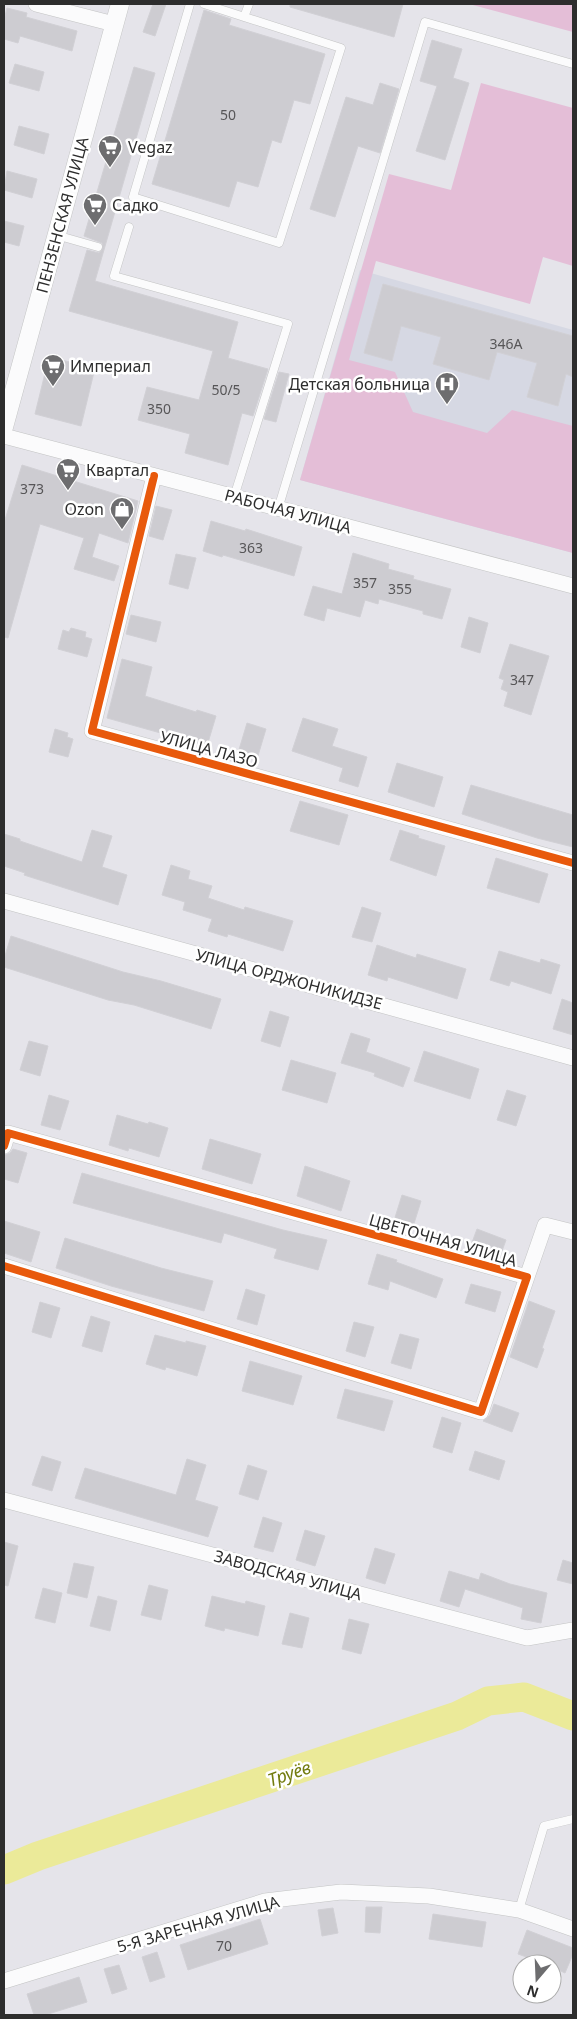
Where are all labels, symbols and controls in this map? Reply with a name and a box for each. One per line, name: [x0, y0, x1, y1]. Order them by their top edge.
house number: 50: [220, 105, 236, 124]
street label: ПЕНЗЕНСКАЯ УЛИЦА: [31, 134, 94, 296]
supermarket icon: Vegaz: [97, 134, 123, 168]
place label: Vegaz: [128, 136, 173, 158]
supermarket icon: Садко: [82, 192, 108, 226]
place label: Садко: [112, 194, 159, 216]
house number: 346А: [490, 334, 523, 353]
supermarket icon: Империал: [40, 353, 66, 387]
place label: Империал: [70, 355, 151, 377]
hospital icon: Детская больница: [434, 371, 460, 405]
place label: Детская больница: [288, 373, 430, 395]
house number: 50/5: [211, 380, 241, 399]
house number: 350: [147, 399, 171, 418]
supermarket icon: Квартал: [55, 457, 81, 491]
place label: Квартал: [86, 459, 149, 481]
house number: 373: [20, 479, 44, 498]
street label: РАБОЧАЯ УЛИЦА: [222, 484, 354, 539]
shop icon: Ozon: [109, 496, 135, 530]
place label: Ozon: [64, 498, 104, 520]
house number: 363: [239, 538, 263, 557]
house number: 357: [353, 573, 377, 592]
house number: 355: [388, 579, 412, 598]
house number: 347: [510, 670, 534, 689]
street label: УЛИЦА ЛАЗО: [158, 725, 260, 773]
street label: УЛИЦА ОРДЖОНИКИДЗЕ: [193, 943, 385, 1015]
street label: ЦВЕТОЧНАЯ УЛИЦА: [366, 1208, 520, 1272]
street label: ЗАВОДСКАЯ УЛИЦА: [212, 1545, 365, 1606]
water label: Труёв: [264, 1754, 314, 1792]
street label: 5-Я ЗАРЕЧНАЯ УЛИЦА: [114, 1890, 282, 1958]
house number: 70: [216, 1936, 232, 1955]
north arrow: [512, 1954, 562, 2004]
text: N: [524, 1981, 541, 2003]

